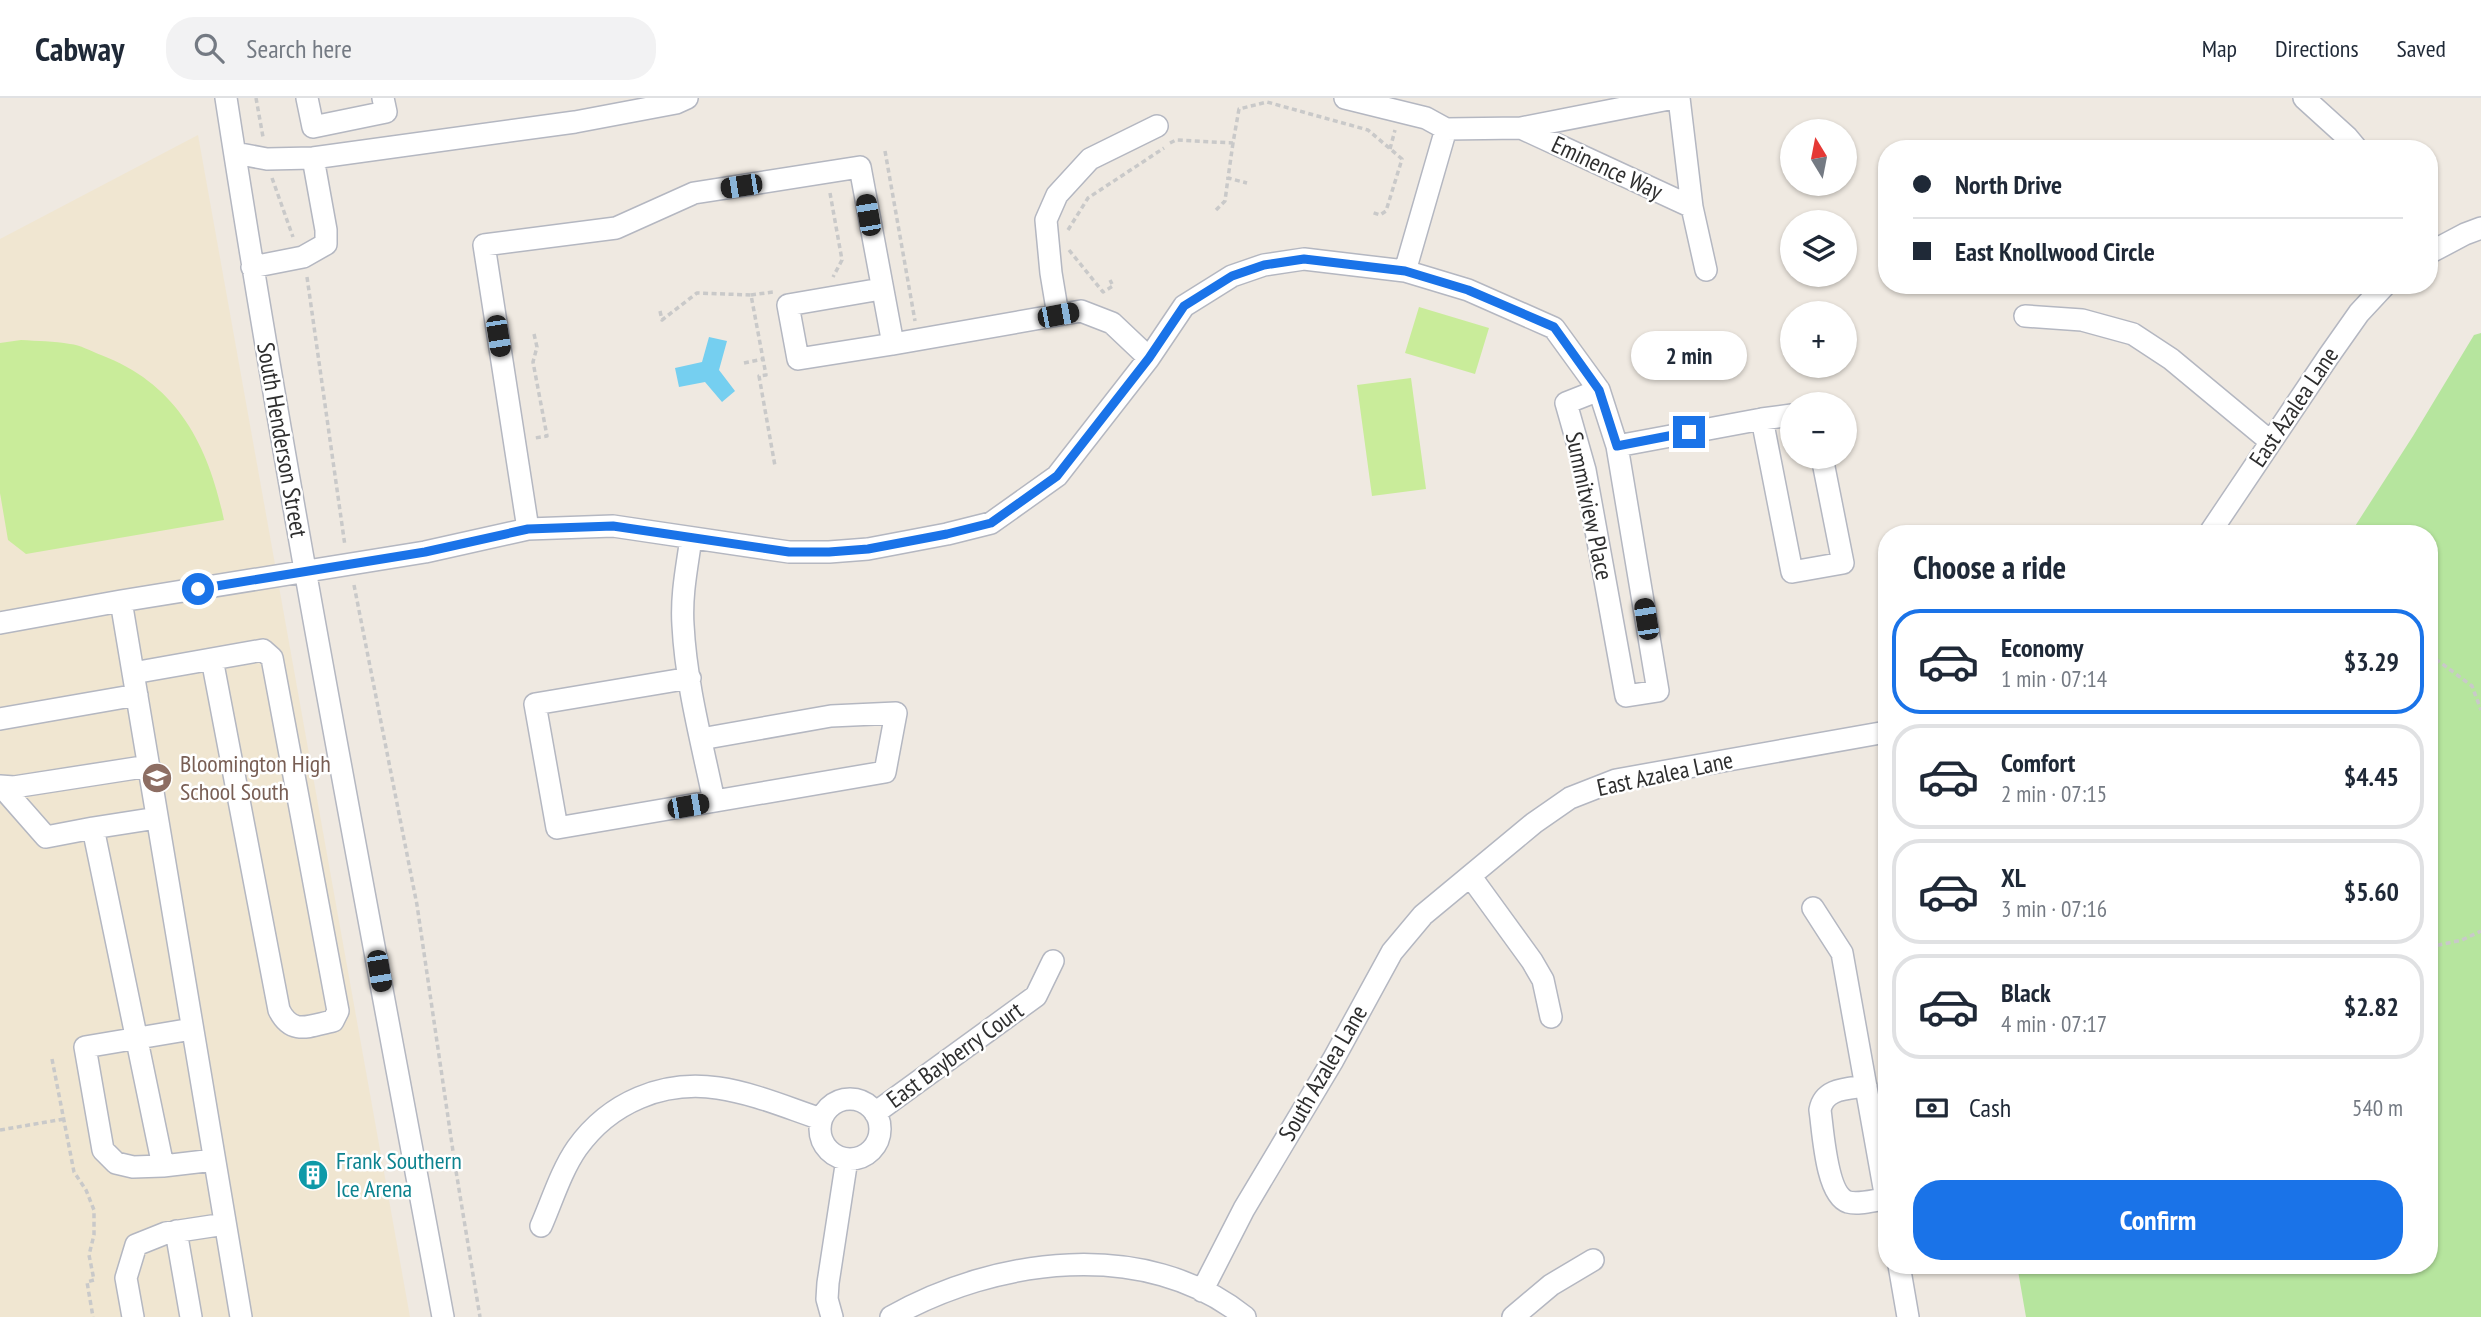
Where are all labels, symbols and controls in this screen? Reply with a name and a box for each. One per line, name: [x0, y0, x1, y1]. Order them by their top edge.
search box: [166, 17, 656, 80]
text: Cabway: [35, 27, 124, 70]
icon: search: [190, 29, 228, 67]
text: Search here: [246, 32, 352, 65]
text: Map: [2202, 33, 2237, 64]
text: Directions: [2275, 33, 2359, 64]
text: Saved: [2397, 33, 2446, 64]
north arrow: [1780, 119, 1857, 196]
map controls: [1780, 119, 1857, 469]
street label: Eminence Way: [1547, 128, 1668, 207]
text: North Drive: [1955, 168, 2062, 201]
car: [719, 172, 764, 200]
car: [855, 192, 882, 238]
button: layers: [1780, 210, 1857, 287]
text: East Knollwood Circle: [1955, 235, 2155, 268]
car: [1036, 301, 1081, 329]
button: +: [1780, 301, 1857, 378]
car: [485, 314, 512, 358]
callout: 2 min: [1631, 330, 1747, 380]
street label: South Henderson Street: [250, 340, 315, 540]
text: 2 min: [1666, 341, 1712, 370]
street label: East Azalea Lane: [2242, 341, 2345, 473]
button: −: [1780, 392, 1857, 469]
route end: [1673, 416, 1705, 448]
street label: Summitview Place: [1559, 429, 1620, 583]
text: Choose a ride: [1913, 546, 2066, 588]
route start: [182, 573, 214, 605]
car: [1633, 597, 1660, 641]
icon: car: [1917, 630, 1980, 693]
text: Economy: [2001, 631, 2083, 664]
text: $3.29: [2344, 645, 2399, 678]
text: 1 min · 07:14: [2001, 664, 2107, 693]
street label: East Azalea Lane: [1594, 744, 1736, 803]
icon: car: [1917, 745, 1980, 808]
text: Comfort: [2001, 746, 2075, 779]
place label: Bloomington High School South: [180, 748, 331, 807]
text: $4.45: [2344, 760, 2399, 793]
school or university icon: Bloomington High School South: [140, 761, 174, 795]
text: 2 min · 07:15: [2001, 779, 2107, 808]
car: [666, 792, 711, 820]
icon: car: [1917, 860, 1980, 923]
text: XL: [2001, 861, 2026, 894]
text: $5.60: [2344, 875, 2399, 908]
text: 3 min · 07:16: [2001, 894, 2107, 923]
car: [366, 948, 393, 994]
icon: car: [1917, 975, 1980, 1038]
text: Black: [2001, 976, 2051, 1009]
text: $2.82: [2344, 990, 2399, 1023]
street label: East Bayberry Court: [880, 994, 1029, 1115]
street label: South Azalea Lane: [1271, 999, 1374, 1146]
text: 4 min · 07:17: [2001, 1009, 2107, 1038]
icon: cash: [1913, 1089, 1951, 1127]
text: Cash: [1969, 1091, 2011, 1124]
text: 540 m: [2352, 1093, 2403, 1122]
place label: Frank Southern Ice Arena: [336, 1145, 462, 1204]
building icon: Frank Southern Ice Arena: [296, 1158, 330, 1192]
button: Confirm: [1913, 1180, 2403, 1260]

